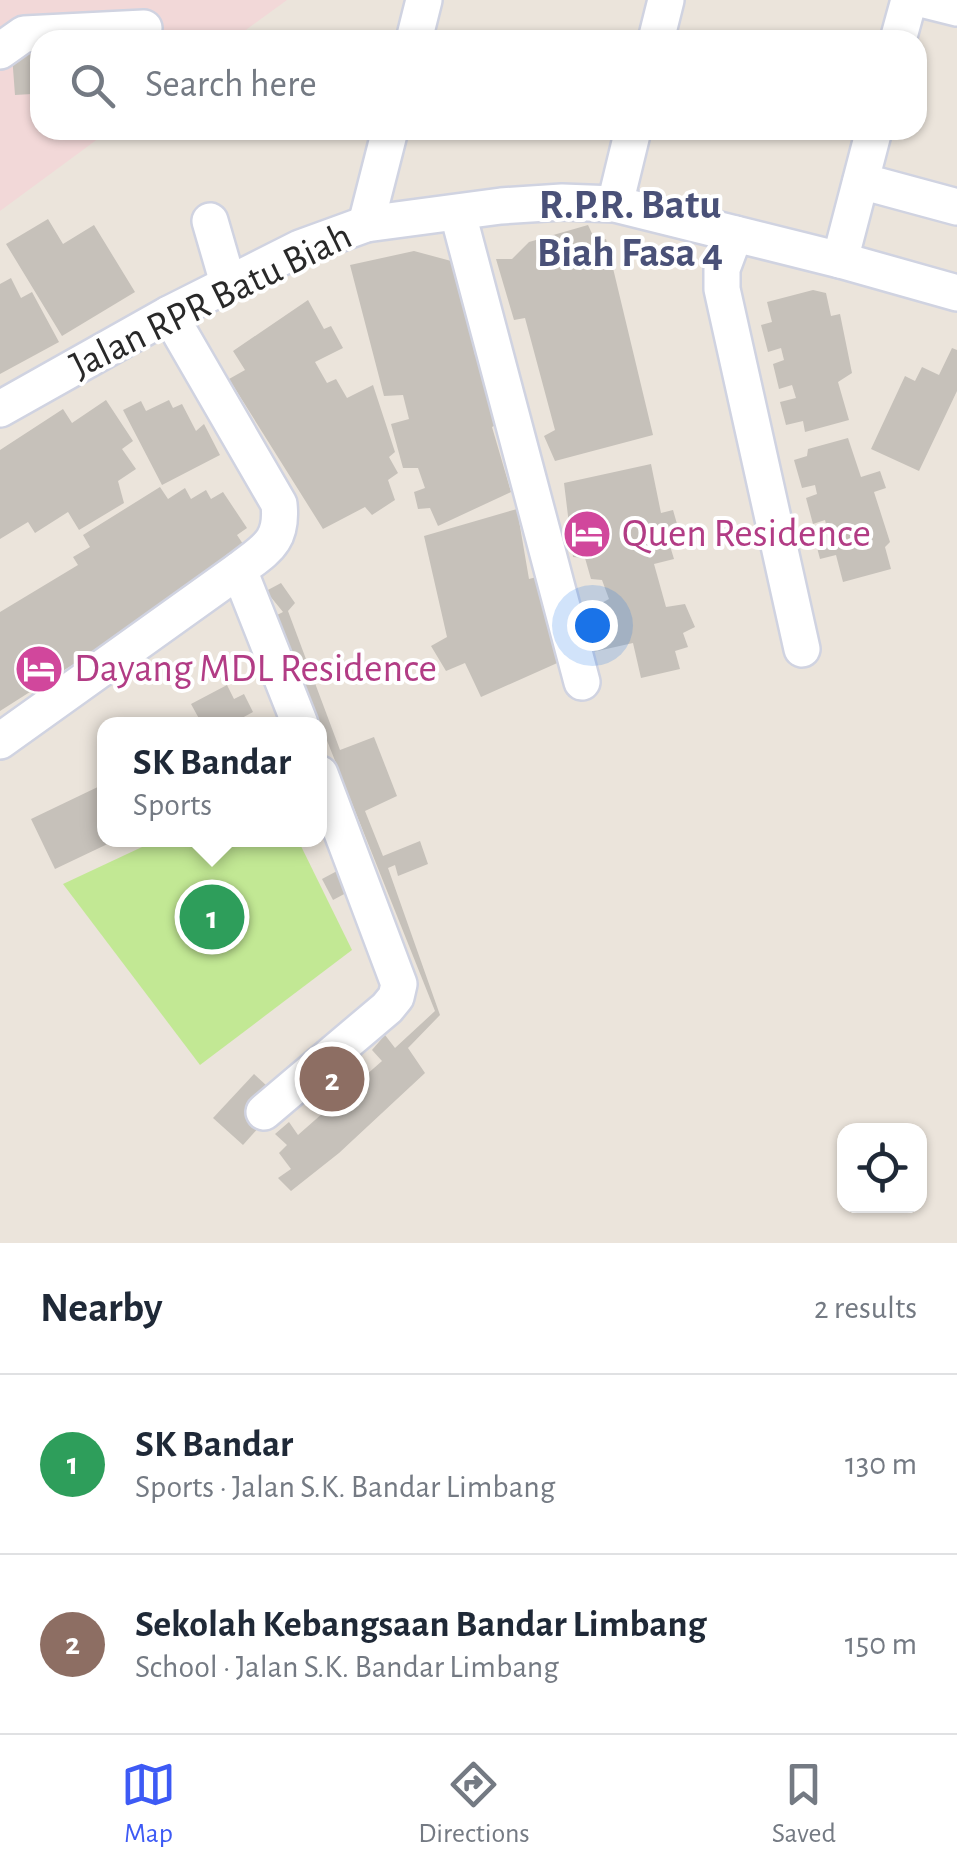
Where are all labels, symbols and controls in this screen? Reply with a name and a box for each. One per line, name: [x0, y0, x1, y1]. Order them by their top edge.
search box: [30, 30, 927, 140]
icon: search: [65, 58, 120, 113]
text: Search here: [145, 66, 317, 104]
district label: R.P.R. Batu Biah Fasa 4: [537, 184, 723, 274]
street label: Jalan RPR Batu Biah: [64, 216, 358, 386]
hotel icon: Quen Residence: [561, 508, 613, 560]
place label: Quen Residence: [622, 514, 871, 554]
your location: [567, 600, 618, 651]
hotel icon: Dayang MDL Residence: [13, 643, 65, 695]
place label: Dayang MDL Residence: [74, 649, 437, 689]
popup: [97, 717, 327, 847]
text: SK Bandar: [133, 744, 291, 782]
text: Sports: [133, 789, 212, 821]
pin: 1: [180, 880, 244, 954]
pin: 2: [300, 1042, 364, 1116]
map controls: [837, 1123, 927, 1213]
button: locate: [837, 1123, 927, 1213]
text: Nearby: [40, 1287, 163, 1329]
text: 2 results: [814, 1292, 917, 1324]
text: SK Bandar: [135, 1426, 293, 1464]
text: 1: [67, 1448, 78, 1480]
text: 130 m: [845, 1448, 917, 1480]
text: Sports · Jalan S.K. Bandar Limbang: [135, 1471, 555, 1503]
text: Sekolah Kebangsaan Bandar Limbang: [135, 1606, 706, 1644]
text: 2: [65, 1628, 80, 1660]
text: 150 m: [845, 1628, 917, 1660]
text: School · Jalan S.K. Bandar Limbang: [135, 1651, 559, 1683]
tab: Map: [121, 1757, 176, 1851]
tab: Directions: [418, 1757, 530, 1851]
tab: Saved: [772, 1757, 836, 1851]

